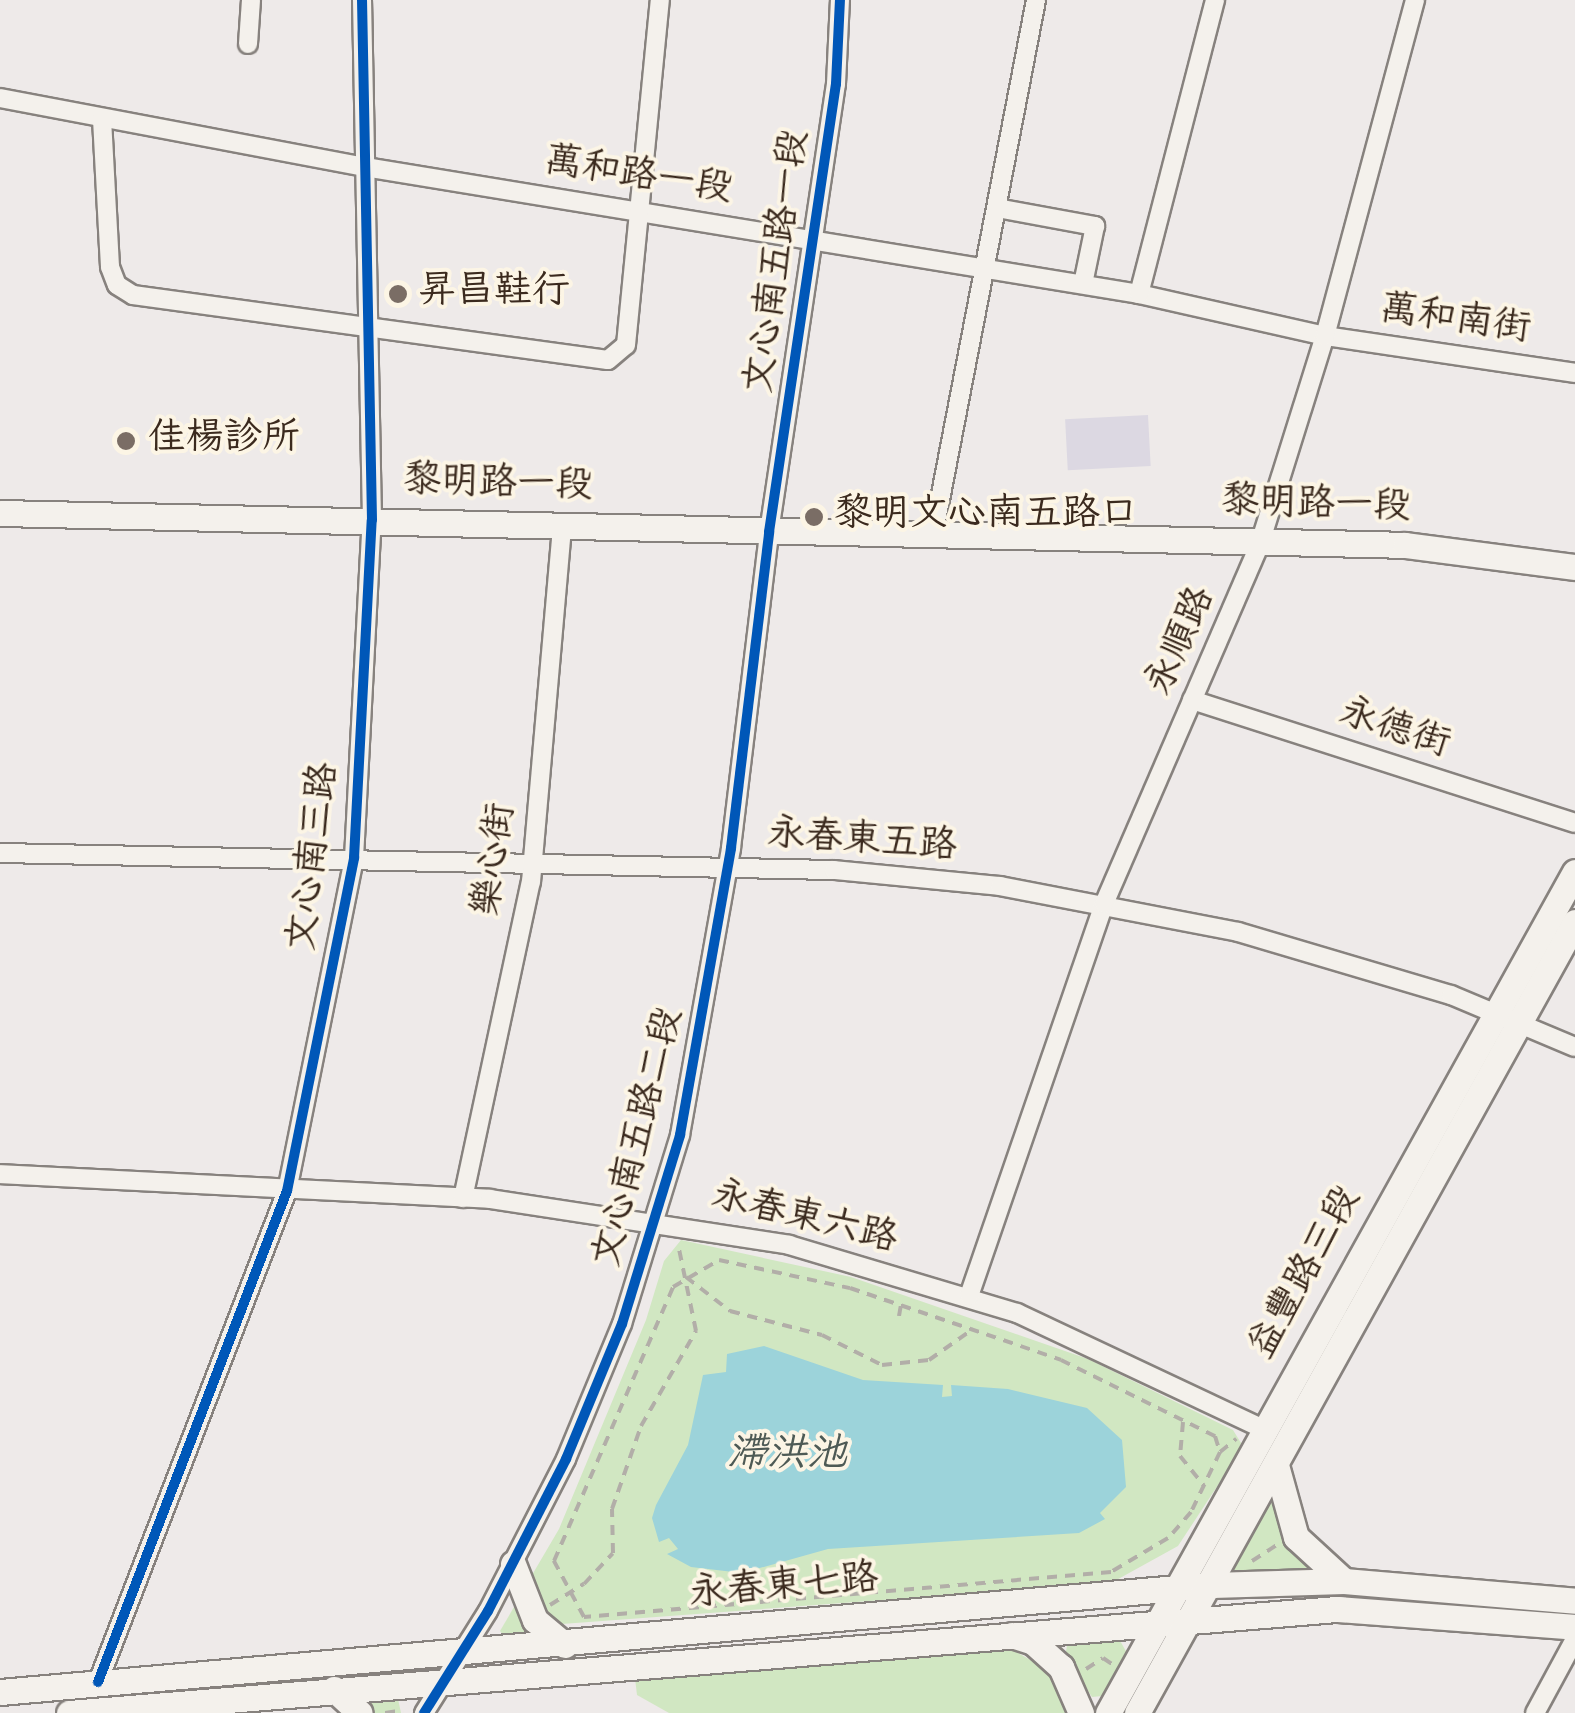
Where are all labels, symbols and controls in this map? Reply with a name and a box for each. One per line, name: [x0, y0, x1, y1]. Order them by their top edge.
street label: 文心南五路一段: [739, 127, 821, 397]
street label: 萬和路一段: [541, 141, 735, 215]
place label: 昇昌鞋行: [418, 271, 570, 317]
marker: 昇昌鞋行: [387, 283, 409, 305]
street label: 萬和南街: [1377, 289, 1533, 355]
place label: 佳楊診所: [148, 418, 300, 464]
marker: 佳楊診所: [113, 428, 139, 454]
street label: 黎明路一段: [402, 460, 594, 512]
street label: 黎明路一段: [1220, 481, 1412, 533]
place label: 黎明文心南五路口: [834, 494, 1138, 540]
marker: 黎明文心南五路口: [803, 506, 825, 528]
street label: 永順路: [1139, 581, 1227, 703]
street label: 永德街: [1333, 692, 1455, 770]
street label: 文心南三路: [282, 760, 350, 954]
street label: 樂心街: [466, 800, 528, 920]
street label: 永春東五路: [766, 814, 958, 872]
street label: 文心南五路二段: [587, 1003, 695, 1273]
street label: 永春東六路: [706, 1175, 902, 1265]
street label: 益豐路三段: [1241, 1180, 1373, 1368]
water label: 滯洪池: [727, 1434, 847, 1482]
street label: 永春東七路: [687, 1558, 881, 1620]

